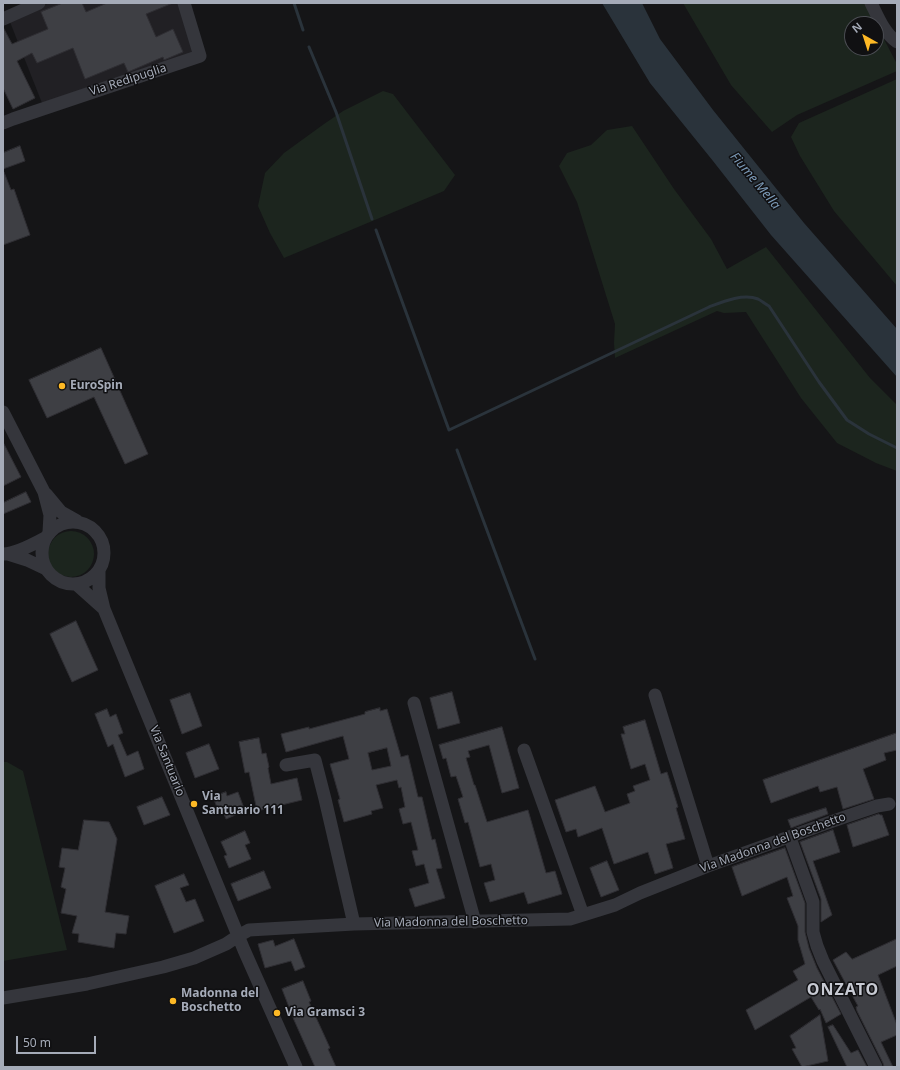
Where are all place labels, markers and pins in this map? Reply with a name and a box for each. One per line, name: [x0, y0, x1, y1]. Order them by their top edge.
place label: EuroSpin: [70, 379, 123, 393]
marker: EuroSpin: [57, 381, 67, 391]
place label: Via Santuario 111: [202, 790, 284, 818]
marker: Via Santuario 111: [189, 799, 199, 809]
place label: Madonna del Boschetto: [181, 987, 259, 1015]
marker: Madonna del Boschetto: [168, 996, 178, 1006]
place label: Via Gramsci 3: [285, 1006, 365, 1020]
marker: Via Gramsci 3: [272, 1008, 282, 1018]

